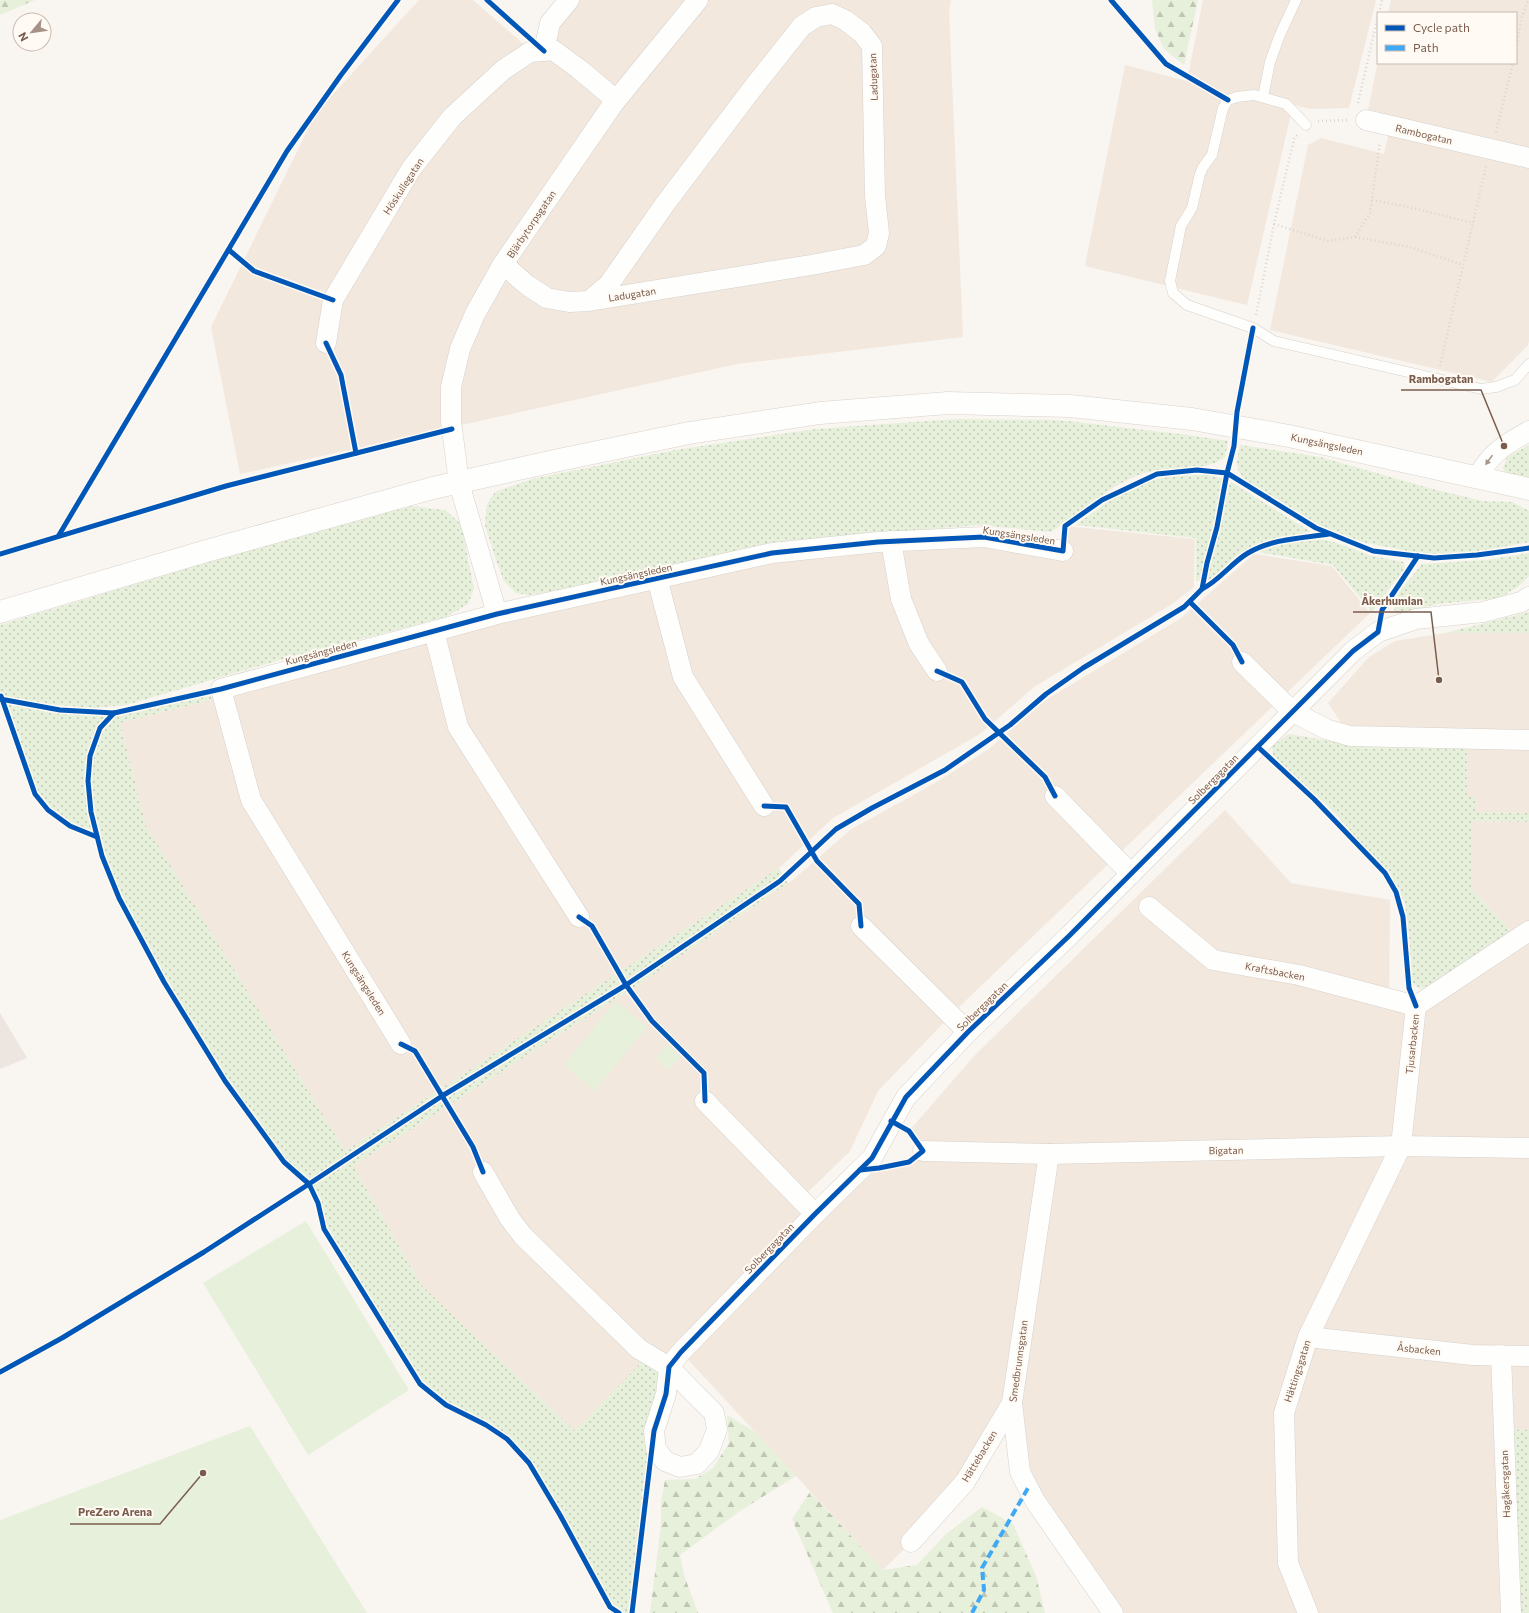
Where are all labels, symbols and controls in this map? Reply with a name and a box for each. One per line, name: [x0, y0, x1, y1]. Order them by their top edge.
north arrow: [12, 12, 52, 52]
legend: [1377, 12, 1517, 64]
text: Cycle path: [1413, 20, 1470, 34]
text: N: [15, 30, 31, 44]
text: Path: [1413, 40, 1439, 54]
street label: Ladugatan: [866, 53, 880, 101]
street label: Rambogatan: [1394, 122, 1454, 146]
street label: Höskullegatan: [380, 156, 426, 216]
street label: Bjärbytorpsgatan: [504, 188, 558, 260]
street label: Ladugatan: [607, 284, 657, 304]
callout: Rambogatan: [1401, 367, 1481, 390]
text: Rambogatan: [1409, 372, 1473, 385]
street label: Kungsängsleden: [1290, 431, 1364, 457]
one-way arrow: [1485, 454, 1493, 465]
street label: Kungsängsleden: [982, 523, 1056, 547]
street label: Kungsängsleden: [599, 561, 673, 587]
callout: Åkerhumlan: [1353, 589, 1431, 612]
text: Åkerhumlan: [1361, 593, 1423, 607]
street label: Kungsängsleden: [284, 637, 358, 667]
street label: Solbergagatan: [1186, 752, 1240, 806]
street label: Kungsängsleden: [339, 949, 389, 1017]
street label: Kraftsbacken: [1244, 959, 1306, 983]
street label: Solbergagatan: [954, 979, 1010, 1033]
street label: Tjusarbacken: [1403, 1013, 1421, 1075]
street label: Bigatan: [1209, 1144, 1243, 1156]
street label: Solbergagatan: [742, 1220, 796, 1276]
street label: Smedbrunnsgatan: [1006, 1319, 1030, 1403]
street label: Hättingsgatan: [1281, 1338, 1313, 1404]
street label: Åsbacken: [1397, 1341, 1441, 1357]
street label: Hättebacken: [959, 1428, 999, 1484]
street label: Hagåkersgatan: [1498, 1450, 1512, 1518]
callout: PreZero Arena: [70, 1501, 160, 1524]
text: PreZero Arena: [78, 1505, 152, 1518]

